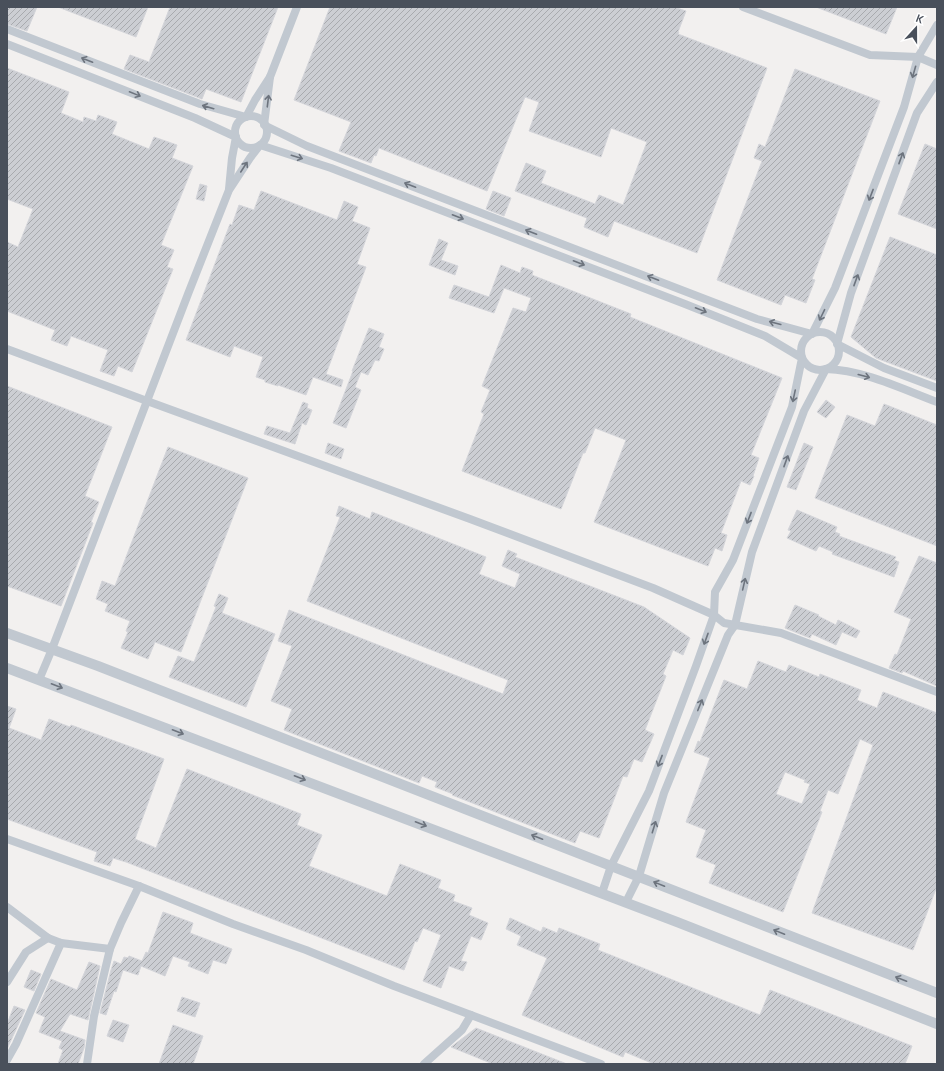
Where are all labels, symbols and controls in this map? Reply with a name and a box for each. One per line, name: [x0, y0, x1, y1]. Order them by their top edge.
north arrow: [896, 8, 936, 48]
text: K: [914, 11, 925, 26]
one-way arrow: [81, 55, 93, 63]
one-way arrow: [910, 66, 917, 79]
one-way arrow: [128, 91, 140, 99]
one-way arrow: [264, 95, 271, 108]
one-way arrow: [202, 102, 215, 110]
one-way arrow: [897, 152, 905, 164]
one-way arrow: [290, 154, 303, 161]
one-way arrow: [240, 161, 248, 173]
one-way arrow: [405, 180, 417, 188]
one-way arrow: [866, 188, 874, 200]
one-way arrow: [452, 213, 464, 221]
one-way arrow: [526, 227, 538, 235]
one-way arrow: [573, 260, 585, 268]
one-way arrow: [853, 273, 860, 286]
one-way arrow: [647, 274, 659, 282]
one-way arrow: [694, 307, 706, 315]
one-way arrow: [817, 309, 825, 321]
one-way arrow: [768, 319, 781, 327]
one-way arrow: [857, 372, 870, 380]
one-way arrow: [790, 389, 798, 402]
one-way arrow: [782, 455, 790, 467]
one-way arrow: [745, 511, 753, 523]
one-way arrow: [741, 578, 749, 591]
one-way arrow: [701, 632, 709, 644]
one-way arrow: [50, 683, 62, 691]
one-way arrow: [696, 700, 704, 712]
one-way arrow: [172, 729, 184, 737]
one-way arrow: [656, 754, 664, 766]
one-way arrow: [293, 775, 305, 783]
one-way arrow: [651, 820, 658, 833]
one-way arrow: [415, 821, 427, 829]
one-way arrow: [532, 833, 544, 841]
one-way arrow: [653, 880, 665, 887]
one-way arrow: [774, 928, 786, 936]
one-way arrow: [895, 974, 907, 982]

